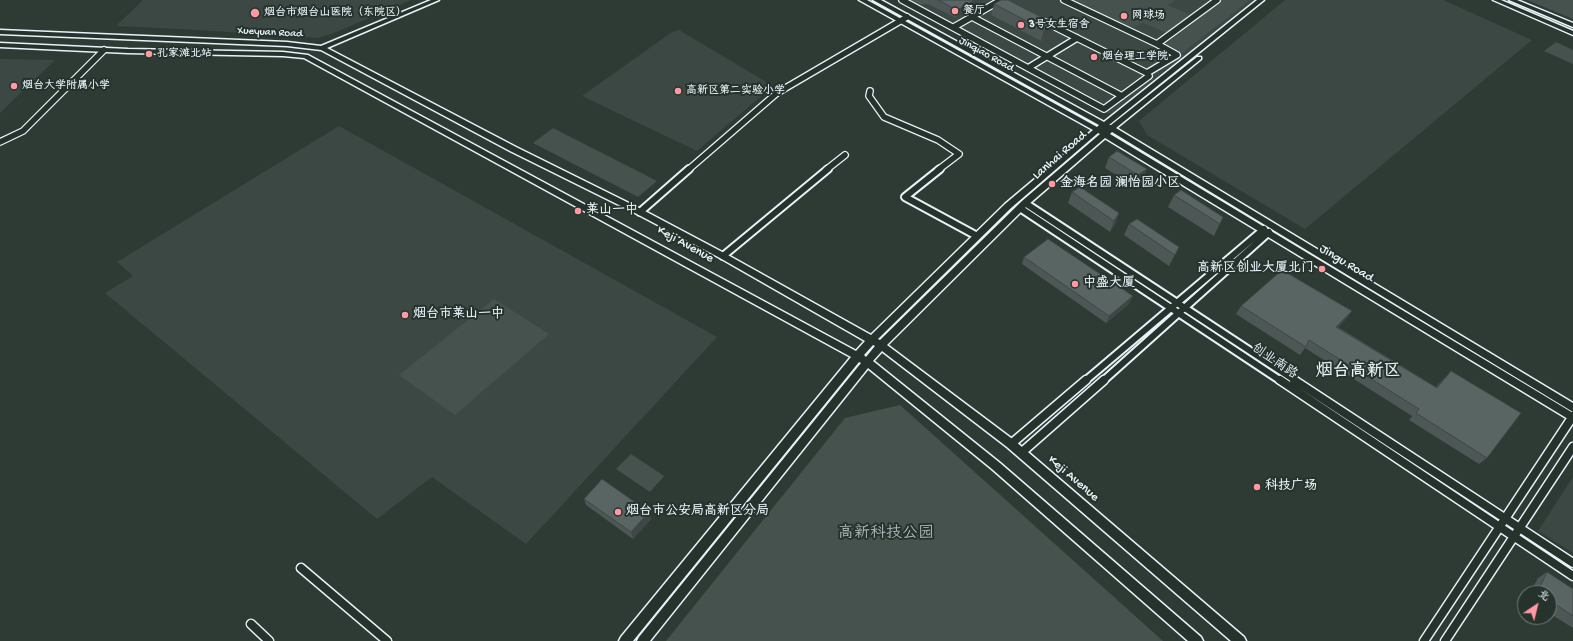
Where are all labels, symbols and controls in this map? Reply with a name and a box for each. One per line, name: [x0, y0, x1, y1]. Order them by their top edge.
place label: 餐厅: [963, 4, 985, 18]
place label: 烟台市烟台山医院（东院区）: [264, 6, 407, 20]
marker: 餐厅: [950, 6, 960, 16]
marker: 烟台市烟台山医院（东院区）: [249, 7, 261, 19]
place label: 网球场: [1132, 9, 1165, 23]
marker: 网球场: [1119, 11, 1129, 21]
place label: 3号女生宿舍: [1029, 18, 1090, 32]
marker: 3号女生宿舍: [1016, 20, 1026, 30]
street label: Xueyuan Road: [237, 25, 303, 41]
street label: Jinqiao Road: [956, 34, 1016, 76]
place label: 孔家滩北站: [157, 47, 212, 61]
marker: 孔家滩北站: [144, 49, 154, 59]
place label: 烟台理工学院: [1102, 50, 1168, 64]
marker: 烟台理工学院: [1089, 52, 1099, 62]
place label: 烟台大学附属小学: [22, 79, 110, 93]
marker: 烟台大学附属小学: [9, 81, 19, 91]
place label: 高新区第二实验小学: [686, 84, 785, 98]
marker: 高新区第二实验小学: [673, 86, 683, 96]
street label: Lanhai Road: [1030, 128, 1090, 184]
place label: 金海名园 澜怡园小区: [1060, 176, 1180, 192]
marker: 金海名园 澜怡园小区: [1047, 179, 1057, 189]
place label: 莱山一中: [586, 203, 638, 219]
marker: 莱山一中: [573, 206, 583, 216]
street label: Keji Avenue: [654, 223, 716, 267]
street label: Jingu Road: [1316, 242, 1376, 286]
place label: 高新区创业大厦北门: [1197, 261, 1314, 277]
marker: 高新区创业大厦北门: [1317, 264, 1327, 274]
place label: 中盛大厦: [1083, 276, 1135, 292]
marker: 中盛大厦: [1070, 279, 1080, 289]
place label: 烟台市莱山一中: [413, 307, 504, 323]
marker: 烟台市莱山一中: [400, 310, 410, 320]
street label: 创业南路: [1248, 341, 1300, 383]
district label: 烟台高新区: [1316, 362, 1400, 382]
street label: Keji Avenue: [1044, 453, 1102, 505]
place label: 科技广场: [1265, 479, 1317, 495]
marker: 科技广场: [1252, 482, 1262, 492]
place label: 烟台市公安局高新区分局: [626, 504, 769, 520]
marker: 烟台市公安局高新区分局: [613, 507, 623, 517]
park label: 高新科技公园: [838, 525, 934, 545]
north arrow: [1517, 585, 1557, 625]
text: 北: [1535, 588, 1551, 604]

